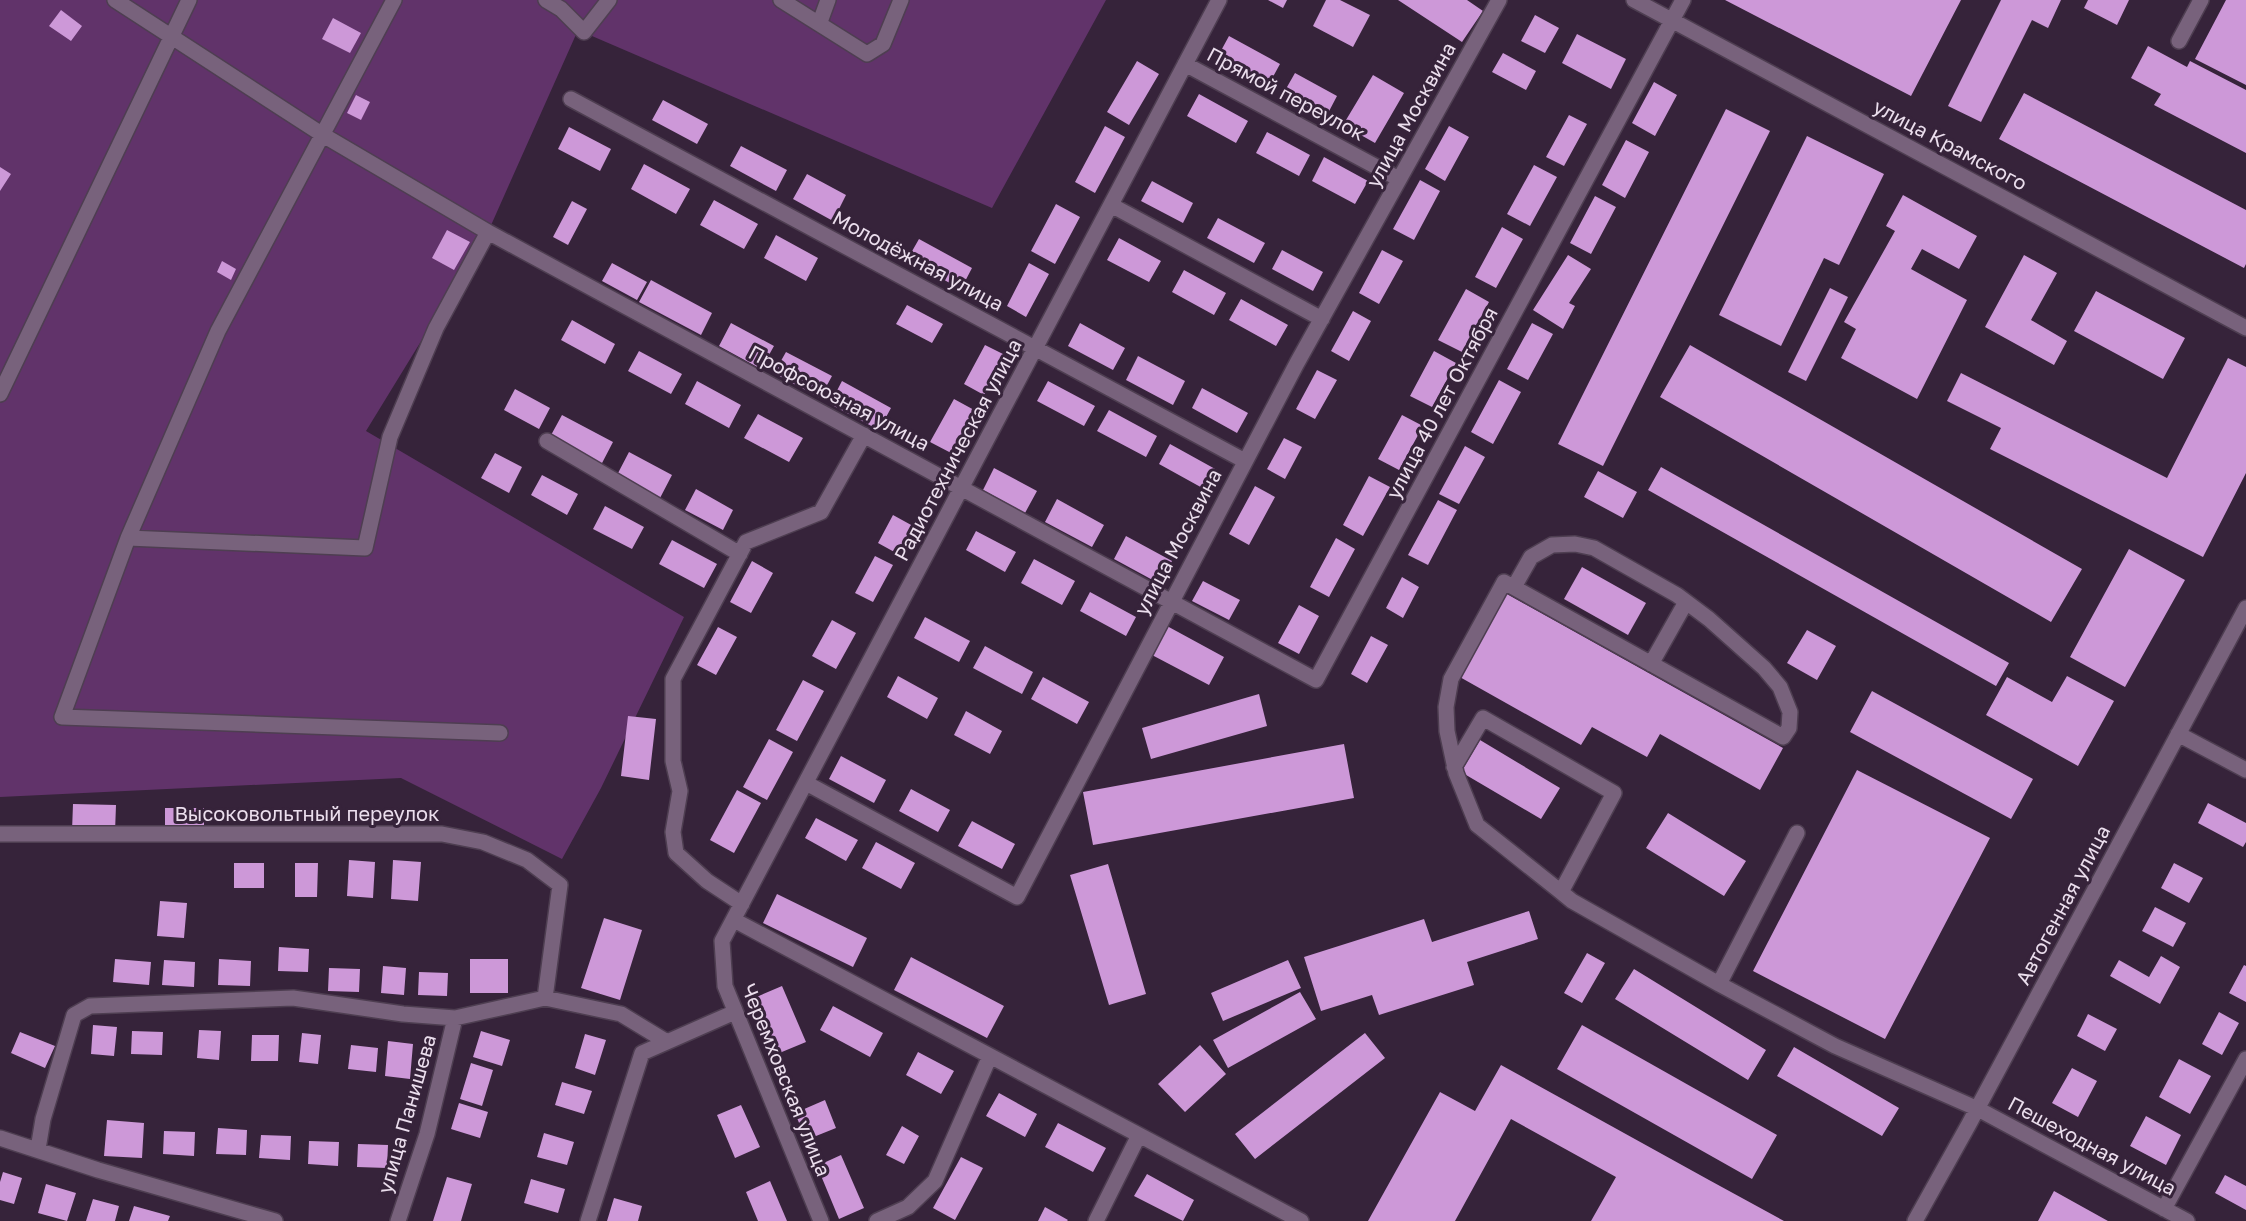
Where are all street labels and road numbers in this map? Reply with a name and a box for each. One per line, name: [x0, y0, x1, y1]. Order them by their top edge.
street label: улица Москвина: [1360, 38, 1460, 191]
street label: Прямой переулок: [1203, 41, 1370, 145]
street label: улица Крамского: [1870, 93, 2031, 195]
street label: Молодёжная улица: [829, 205, 1008, 315]
street label: улица 40 лет Октября: [1380, 302, 1502, 503]
street label: Радиотехническая улица: [888, 334, 1026, 565]
street label: Профсоюзная улица: [745, 339, 934, 455]
street label: улица Москвина: [1128, 464, 1226, 619]
street label: Высоковольтный переулок: [174, 801, 440, 825]
street label: Автогенная улица: [2010, 821, 2114, 988]
street label: Черемховская улица: [737, 980, 837, 1179]
street label: улица Панишева: [372, 1031, 440, 1196]
street label: Пешеходная улица: [2004, 1091, 2181, 1200]

